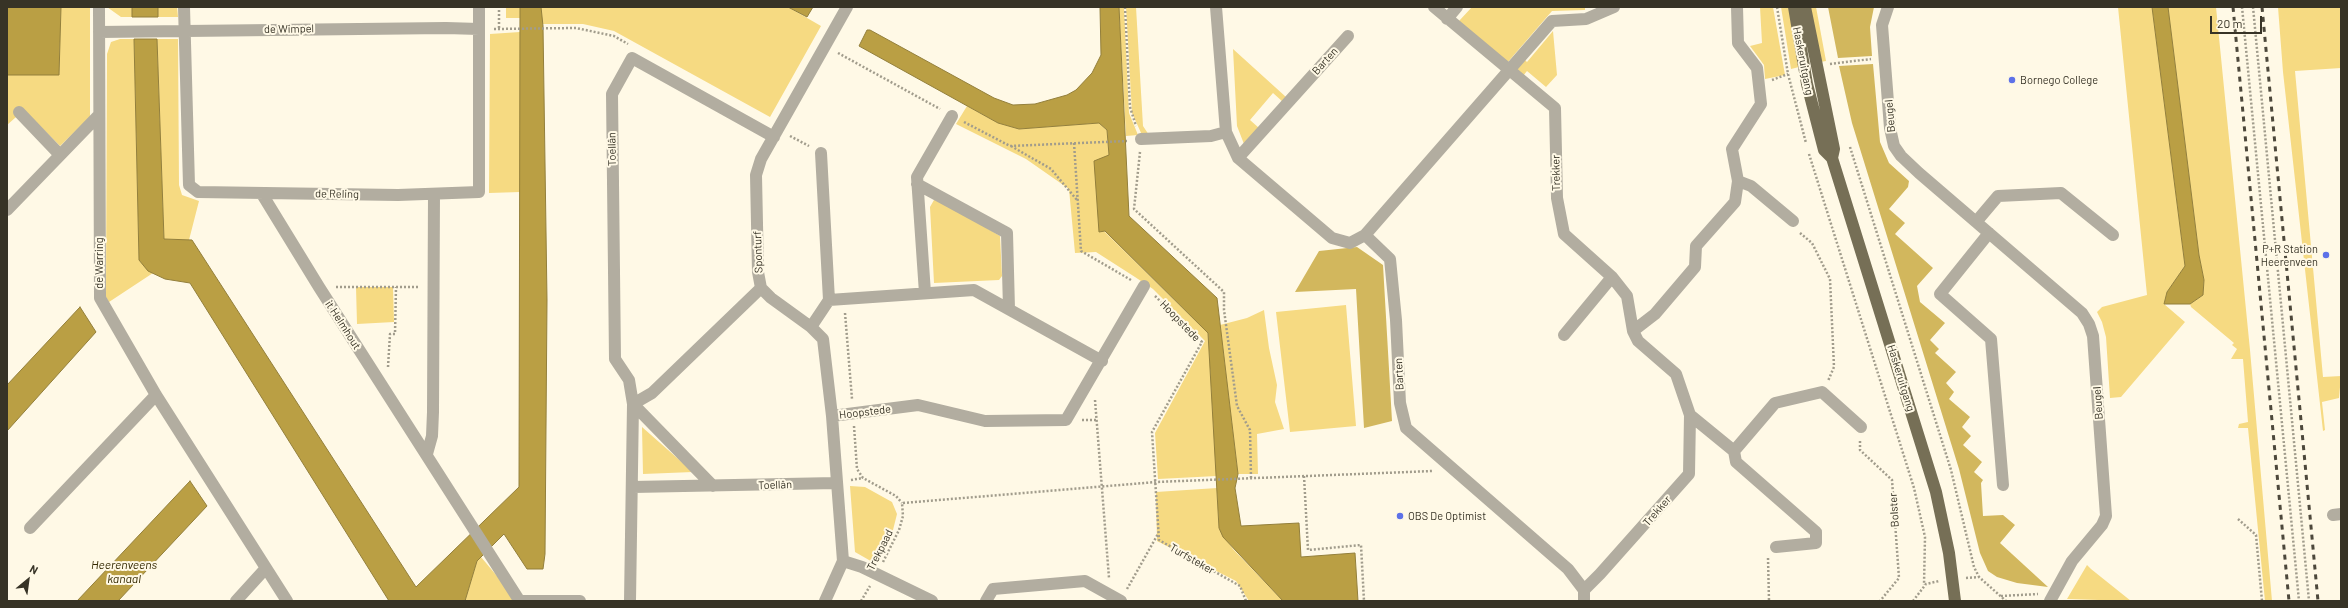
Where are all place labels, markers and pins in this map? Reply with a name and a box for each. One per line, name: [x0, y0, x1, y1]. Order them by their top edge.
place label: Bornego College: [2020, 73, 2098, 87]
marker: Bornego College: [2007, 75, 2017, 85]
place label: P+R Station Heerenveen: [2261, 242, 2318, 268]
marker: P+R Station Heerenveen: [2321, 250, 2331, 260]
place label: OBS De Optimist: [1408, 509, 1486, 523]
marker: OBS De Optimist: [1395, 511, 1405, 521]

